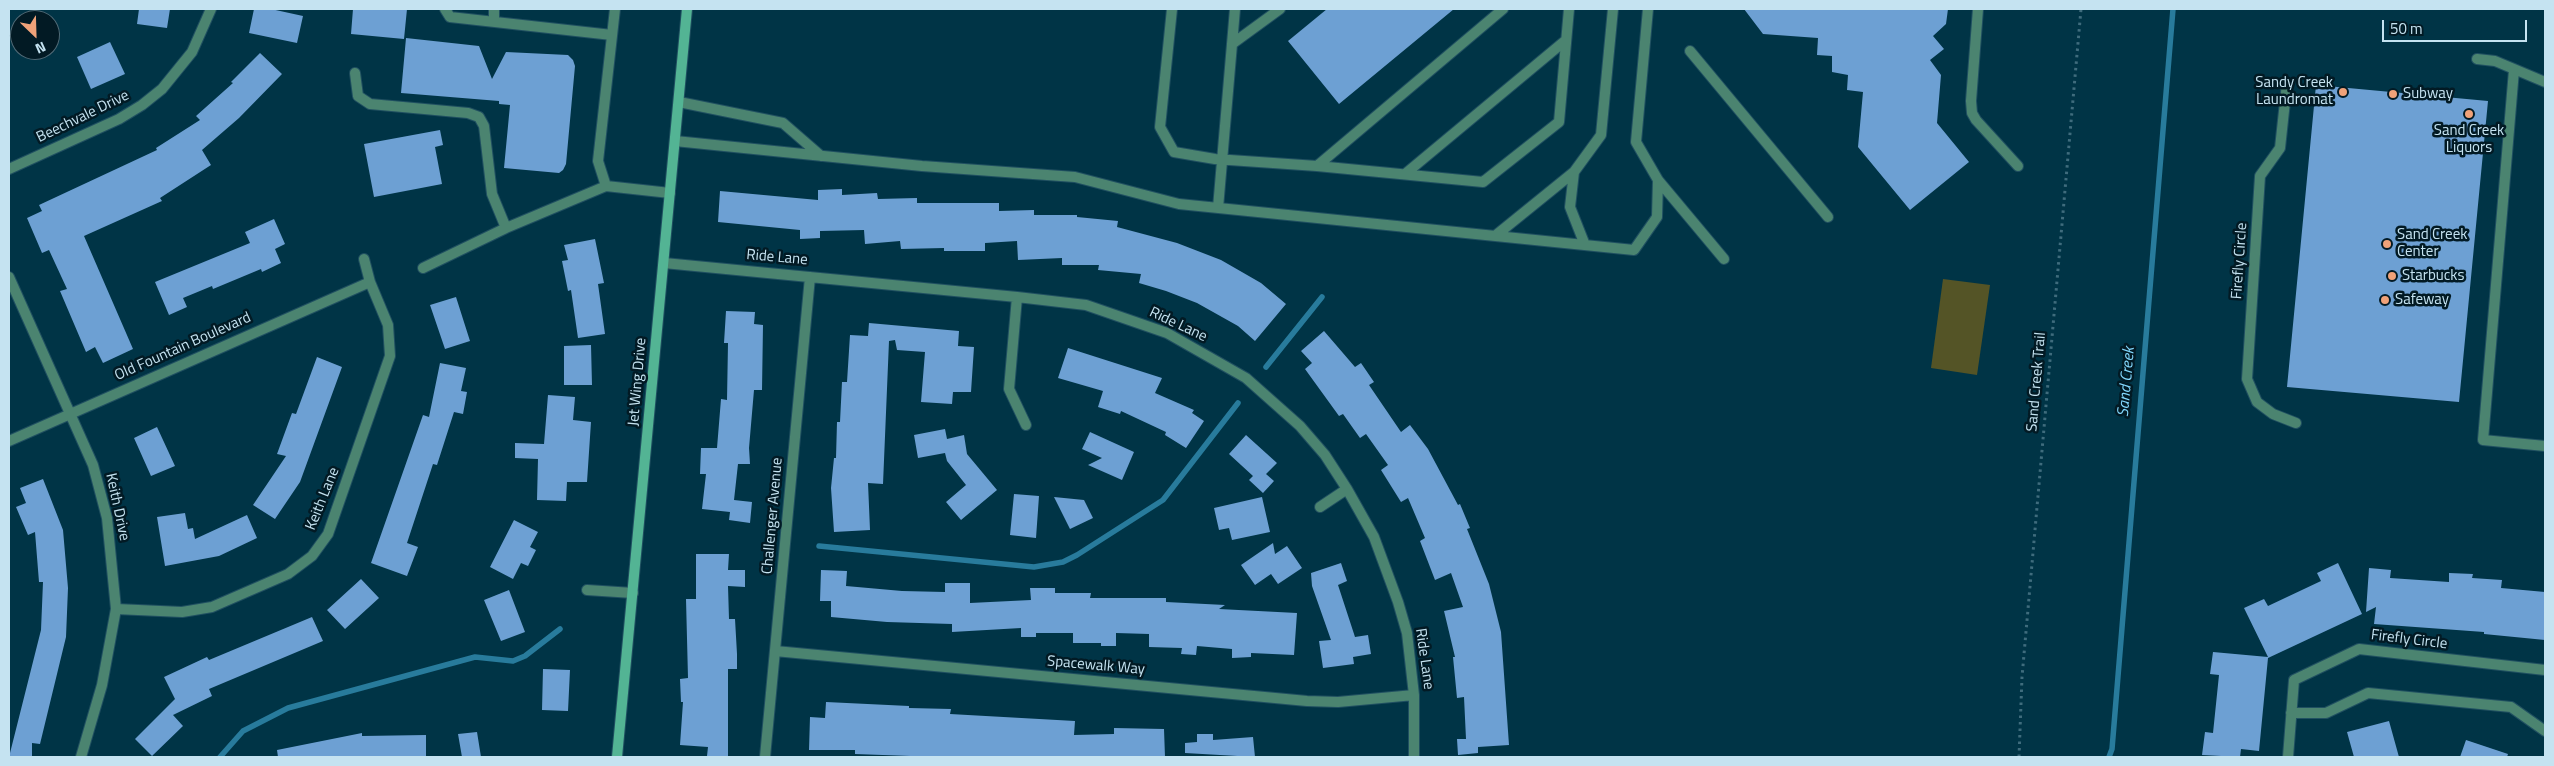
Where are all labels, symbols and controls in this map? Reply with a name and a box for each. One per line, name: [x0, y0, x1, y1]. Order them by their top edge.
north arrow: [10, 10, 60, 60]
scale bar: [2384, 10, 2529, 42]
text: 50 m: [2390, 17, 2423, 40]
text: N: [32, 37, 50, 60]
place label: Sandy Creek Laundromat: [2255, 74, 2333, 109]
place label: Subway: [2403, 85, 2453, 103]
marker: Sandy Creek Laundromat: [2337, 86, 2349, 98]
street label: Beechvale Drive: [34, 87, 132, 147]
marker: Subway: [2387, 88, 2399, 100]
marker: Sand Creek Liquors: [2463, 108, 2475, 120]
place label: Sand Creek Liquors: [2434, 122, 2504, 157]
street label: Firefly Circle: [2228, 222, 2252, 300]
place label: Sand Creek Center: [2397, 226, 2467, 261]
marker: Sand Creek Center: [2381, 238, 2393, 250]
street label: Ride Lane: [746, 246, 808, 270]
place label: Starbucks: [2402, 267, 2465, 285]
marker: Starbucks: [2386, 270, 2398, 282]
place label: Safeway: [2395, 291, 2449, 309]
marker: Safeway: [2379, 294, 2391, 306]
street label: Ride Lane: [1146, 304, 1210, 346]
street label: Old Fountain Boulevard: [112, 309, 254, 385]
street label: Sand Creek Trail: [2024, 332, 2050, 432]
street label: Jet Wing Drive: [625, 337, 651, 427]
water label: Sand Creek: [2114, 346, 2140, 418]
street label: Challenger Avenue: [759, 457, 787, 575]
street label: Keith Lane: [302, 465, 344, 533]
street label: Keith Drive: [101, 472, 133, 542]
street label: Firefly Circle: [2370, 626, 2448, 654]
street label: Ride Lane: [1411, 627, 1437, 691]
street label: Spacewalk Way: [1046, 653, 1146, 679]

